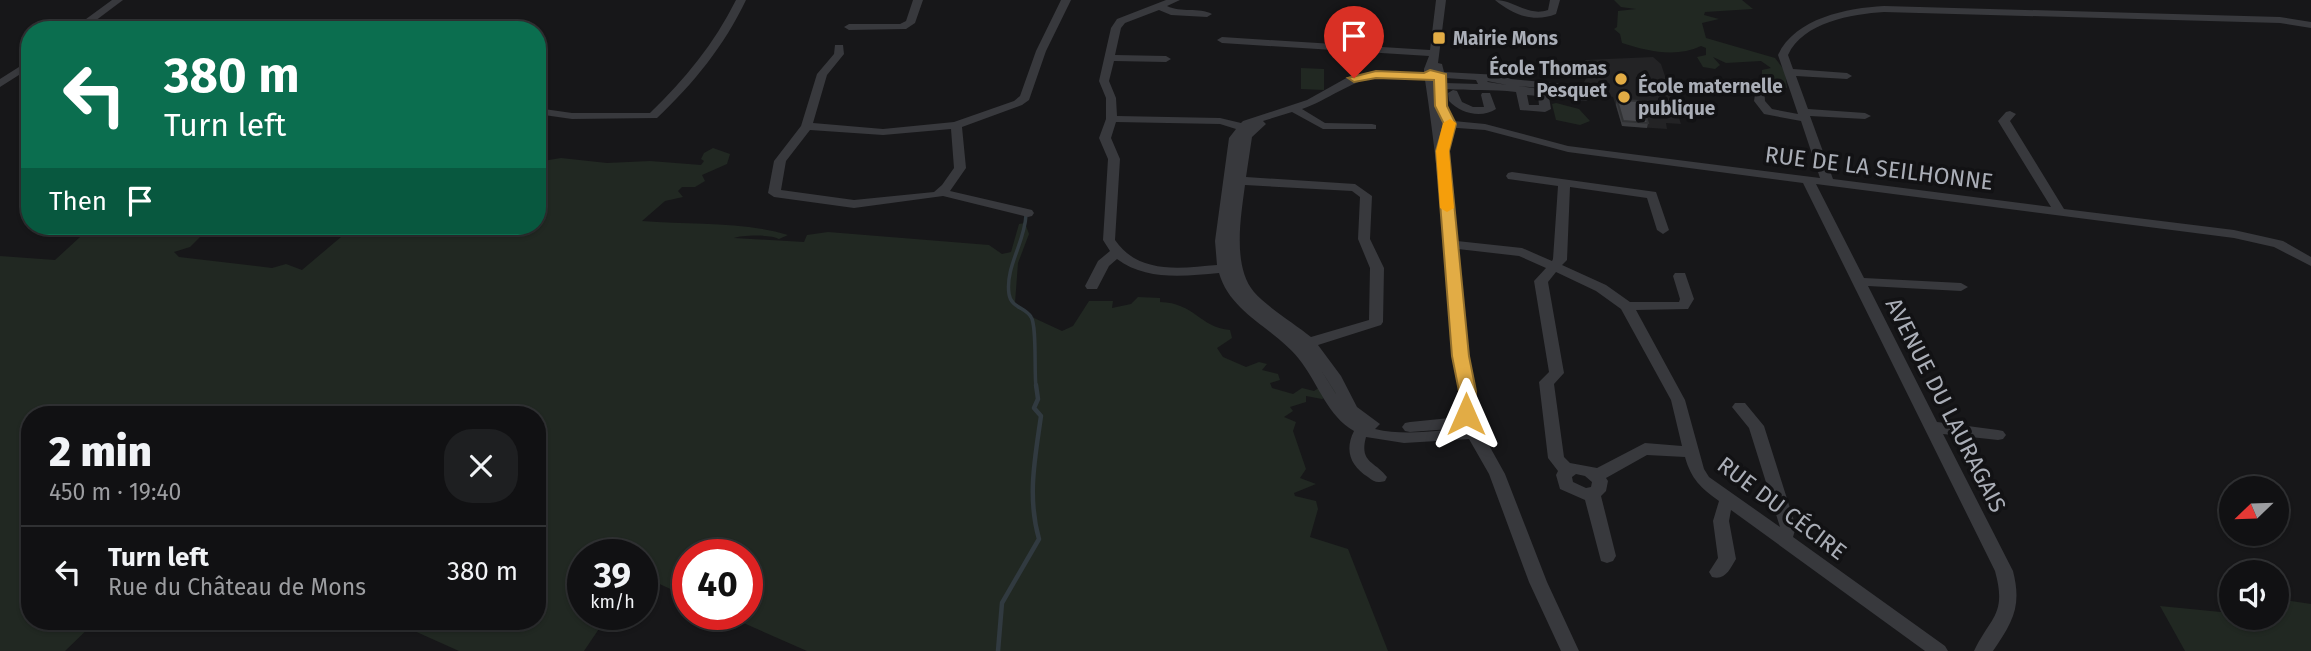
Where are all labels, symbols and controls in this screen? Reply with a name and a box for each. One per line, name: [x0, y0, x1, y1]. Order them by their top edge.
pin: [1324, 6, 1384, 78]
icon: arrive: [1335, 17, 1373, 55]
place label: Mairie Mons: [1453, 27, 1558, 50]
marker: Mairie Mons: [1431, 30, 1447, 46]
text: 380 m: [164, 46, 300, 105]
icon: left: [49, 49, 140, 140]
place label: École Thomas Pesquet: [1489, 55, 1608, 102]
marker: École Thomas Pesquet: [1613, 71, 1629, 87]
place label: École maternelle publique: [1638, 73, 1783, 120]
marker: École maternelle publique: [1616, 89, 1632, 105]
text: Turn left: [164, 106, 286, 144]
street label: RUE DE LA SEILHONNE: [1763, 140, 1995, 196]
icon: arrive: [121, 182, 159, 220]
text: Then: [49, 186, 107, 217]
street label: AVENUE DU LAURAGAIS: [1880, 293, 2012, 517]
position arrow: [1429, 377, 1503, 451]
text: 2 min: [49, 427, 152, 477]
button: close: [444, 429, 518, 503]
street label: RUE DU CÉCIRE: [1712, 450, 1853, 566]
north arrow: [2219, 476, 2289, 546]
map controls: [2219, 476, 2289, 630]
text: 450 m · 19:40: [49, 478, 181, 506]
speed limit sign: 40: [672, 539, 763, 630]
text: Turn left: [108, 542, 209, 573]
icon: left: [49, 553, 87, 591]
text: 39: [594, 554, 631, 596]
text: 380 m: [447, 556, 518, 587]
button: sound: [2219, 560, 2289, 630]
text: Rue du Château de Mons: [108, 573, 366, 601]
text: km/h: [590, 591, 635, 613]

